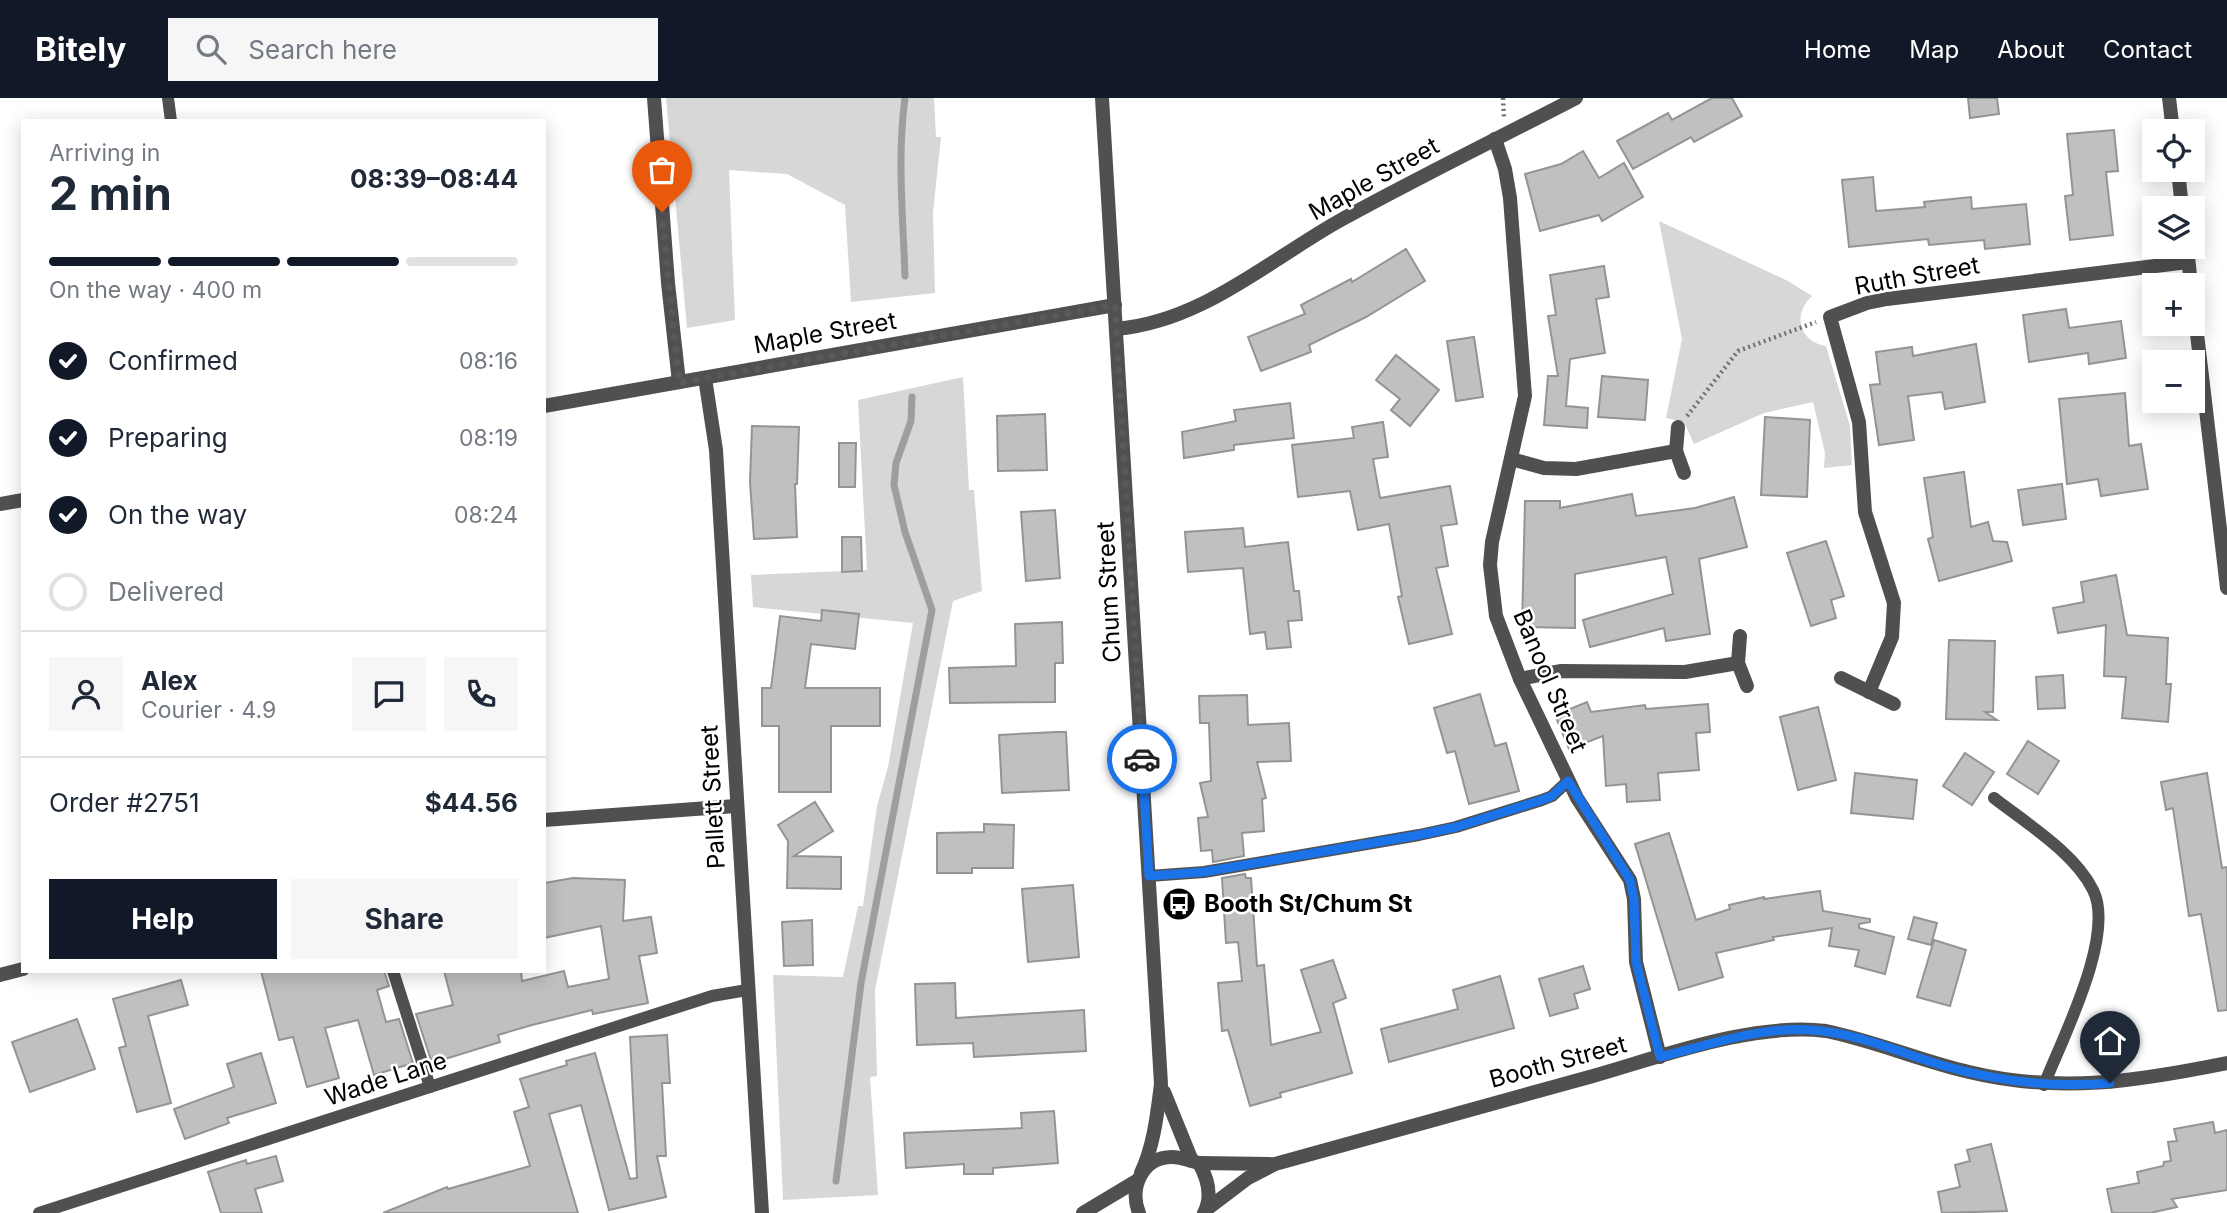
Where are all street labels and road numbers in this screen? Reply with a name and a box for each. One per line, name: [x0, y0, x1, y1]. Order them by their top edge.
street label: Maple Street: [1304, 131, 1444, 226]
street label: Ruth Street: [1852, 250, 1982, 301]
street label: Maple Street: [751, 306, 899, 359]
street label: Chum Street: [1090, 521, 1127, 663]
street label: Banool Street: [1507, 605, 1594, 757]
street label: Pallett Street: [694, 724, 731, 870]
street label: Booth Street: [1486, 1029, 1630, 1094]
street label: Wade Lane: [321, 1045, 451, 1112]

